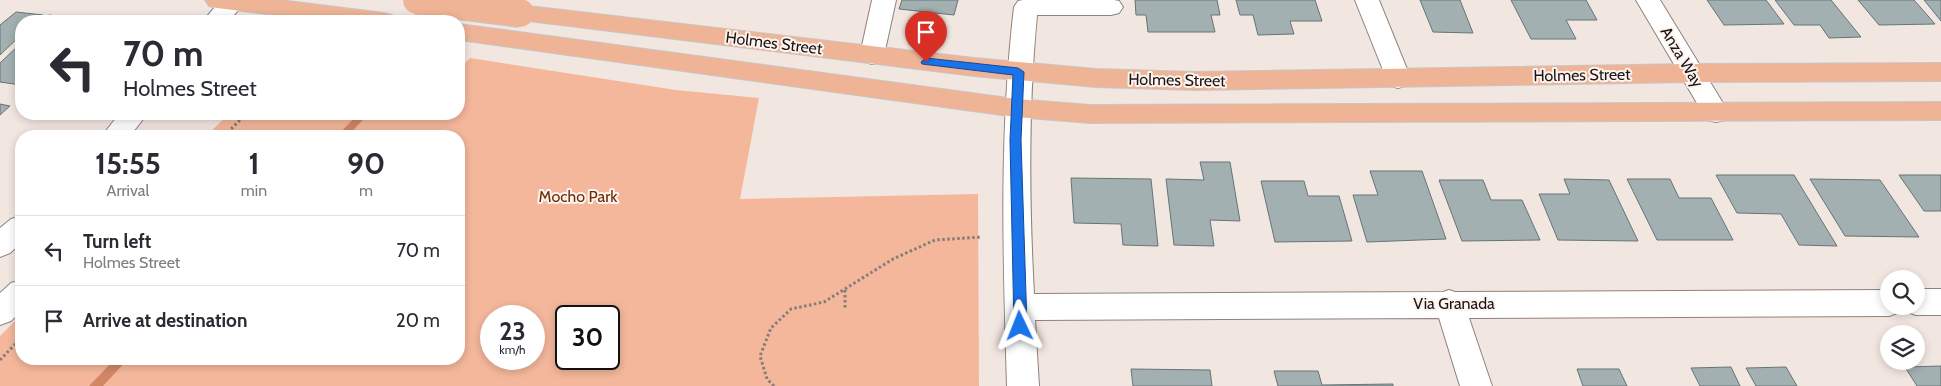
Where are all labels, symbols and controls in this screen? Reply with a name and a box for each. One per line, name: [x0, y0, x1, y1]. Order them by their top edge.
pin: [905, 11, 947, 62]
icon: arrive: [912, 18, 940, 46]
street label: Anza Way: [1656, 23, 1708, 91]
street label: Holmes Street: [725, 28, 824, 58]
text: 70 m: [123, 32, 204, 75]
icon: left: [40, 35, 105, 100]
street label: Holmes Street: [1533, 65, 1631, 85]
street label: Holmes Street: [1128, 70, 1226, 90]
text: Holmes Street: [123, 75, 257, 102]
text: 15:55: [95, 145, 161, 182]
text: 1: [248, 145, 260, 182]
text: 90: [347, 145, 385, 182]
text: Arrival: [107, 181, 149, 200]
text: min: [241, 181, 267, 200]
text: m: [359, 181, 373, 200]
park label: Mocho Park: [539, 187, 618, 206]
text: Turn left: [83, 230, 151, 253]
icon: left: [40, 237, 68, 265]
text: 70 m: [396, 239, 440, 262]
text: Holmes Street: [83, 253, 180, 272]
map controls: [1880, 270, 1925, 370]
button: search: [1880, 270, 1925, 315]
street label: Via Granada: [1413, 294, 1495, 313]
position arrow: [993, 299, 1045, 351]
speed limit sign: 30: [555, 305, 620, 370]
icon: arrive: [40, 307, 68, 335]
text: Arrive at destination: [83, 309, 247, 332]
text: 20 m: [396, 309, 440, 332]
text: 23: [499, 316, 526, 346]
button: layers: [1880, 325, 1925, 370]
text: km/h: [499, 342, 526, 357]

